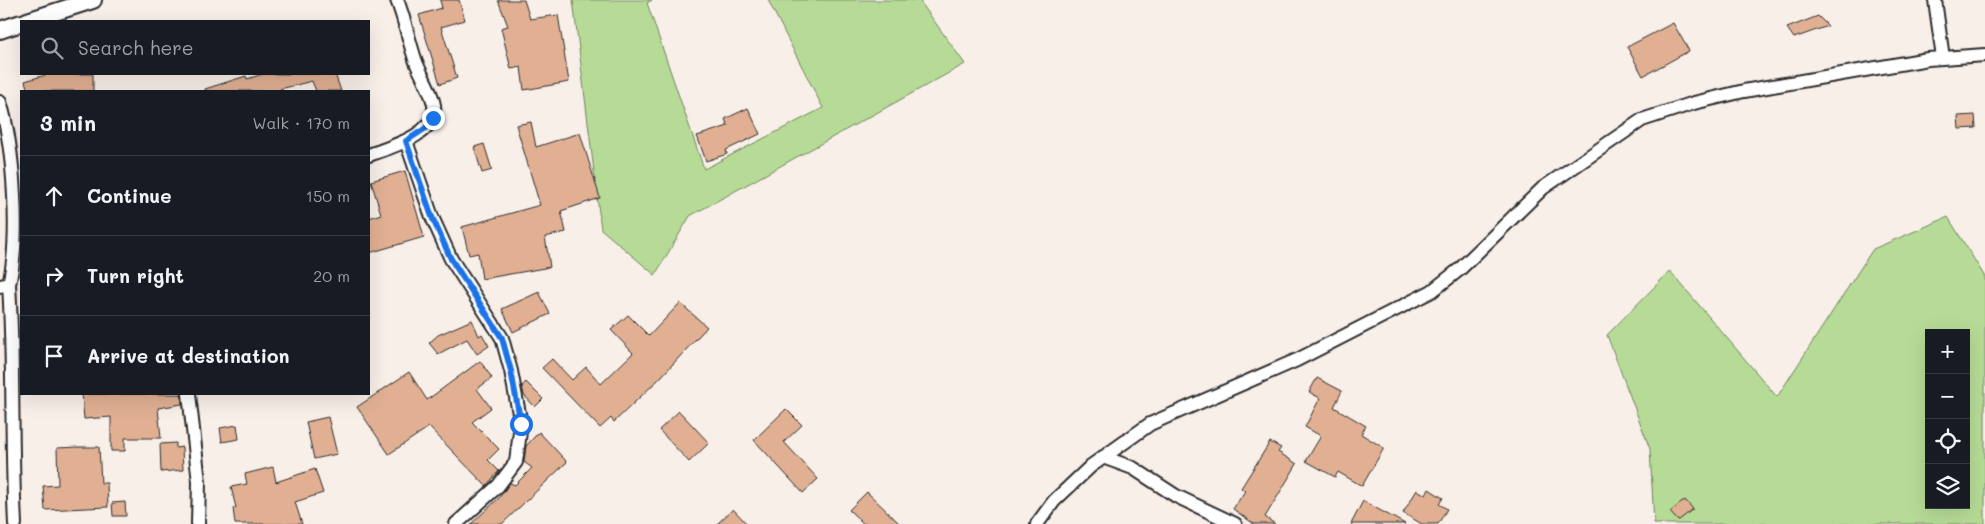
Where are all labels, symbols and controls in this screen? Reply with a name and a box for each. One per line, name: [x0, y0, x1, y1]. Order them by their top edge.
search box: [20, 20, 370, 75]
icon: search: [38, 34, 66, 62]
text: Search here: [78, 35, 194, 60]
route end: [422, 107, 445, 130]
text: 3 min: [40, 109, 96, 136]
text: Walk · 170 m: [252, 112, 350, 133]
icon: ahead: [40, 182, 68, 210]
text: Continue: [87, 183, 172, 208]
text: 150 m: [306, 185, 350, 206]
icon: right: [40, 262, 68, 290]
text: Turn right: [87, 263, 184, 288]
text: 20 m: [313, 265, 350, 286]
map controls: [1925, 329, 1970, 509]
button: +: [1925, 329, 1970, 374]
icon: arrive: [40, 342, 68, 370]
text: Arrive at destination: [87, 343, 290, 368]
button: −: [1925, 374, 1970, 419]
route start: [510, 413, 533, 436]
button: locate: [1925, 419, 1970, 464]
button: layers: [1925, 464, 1970, 509]

